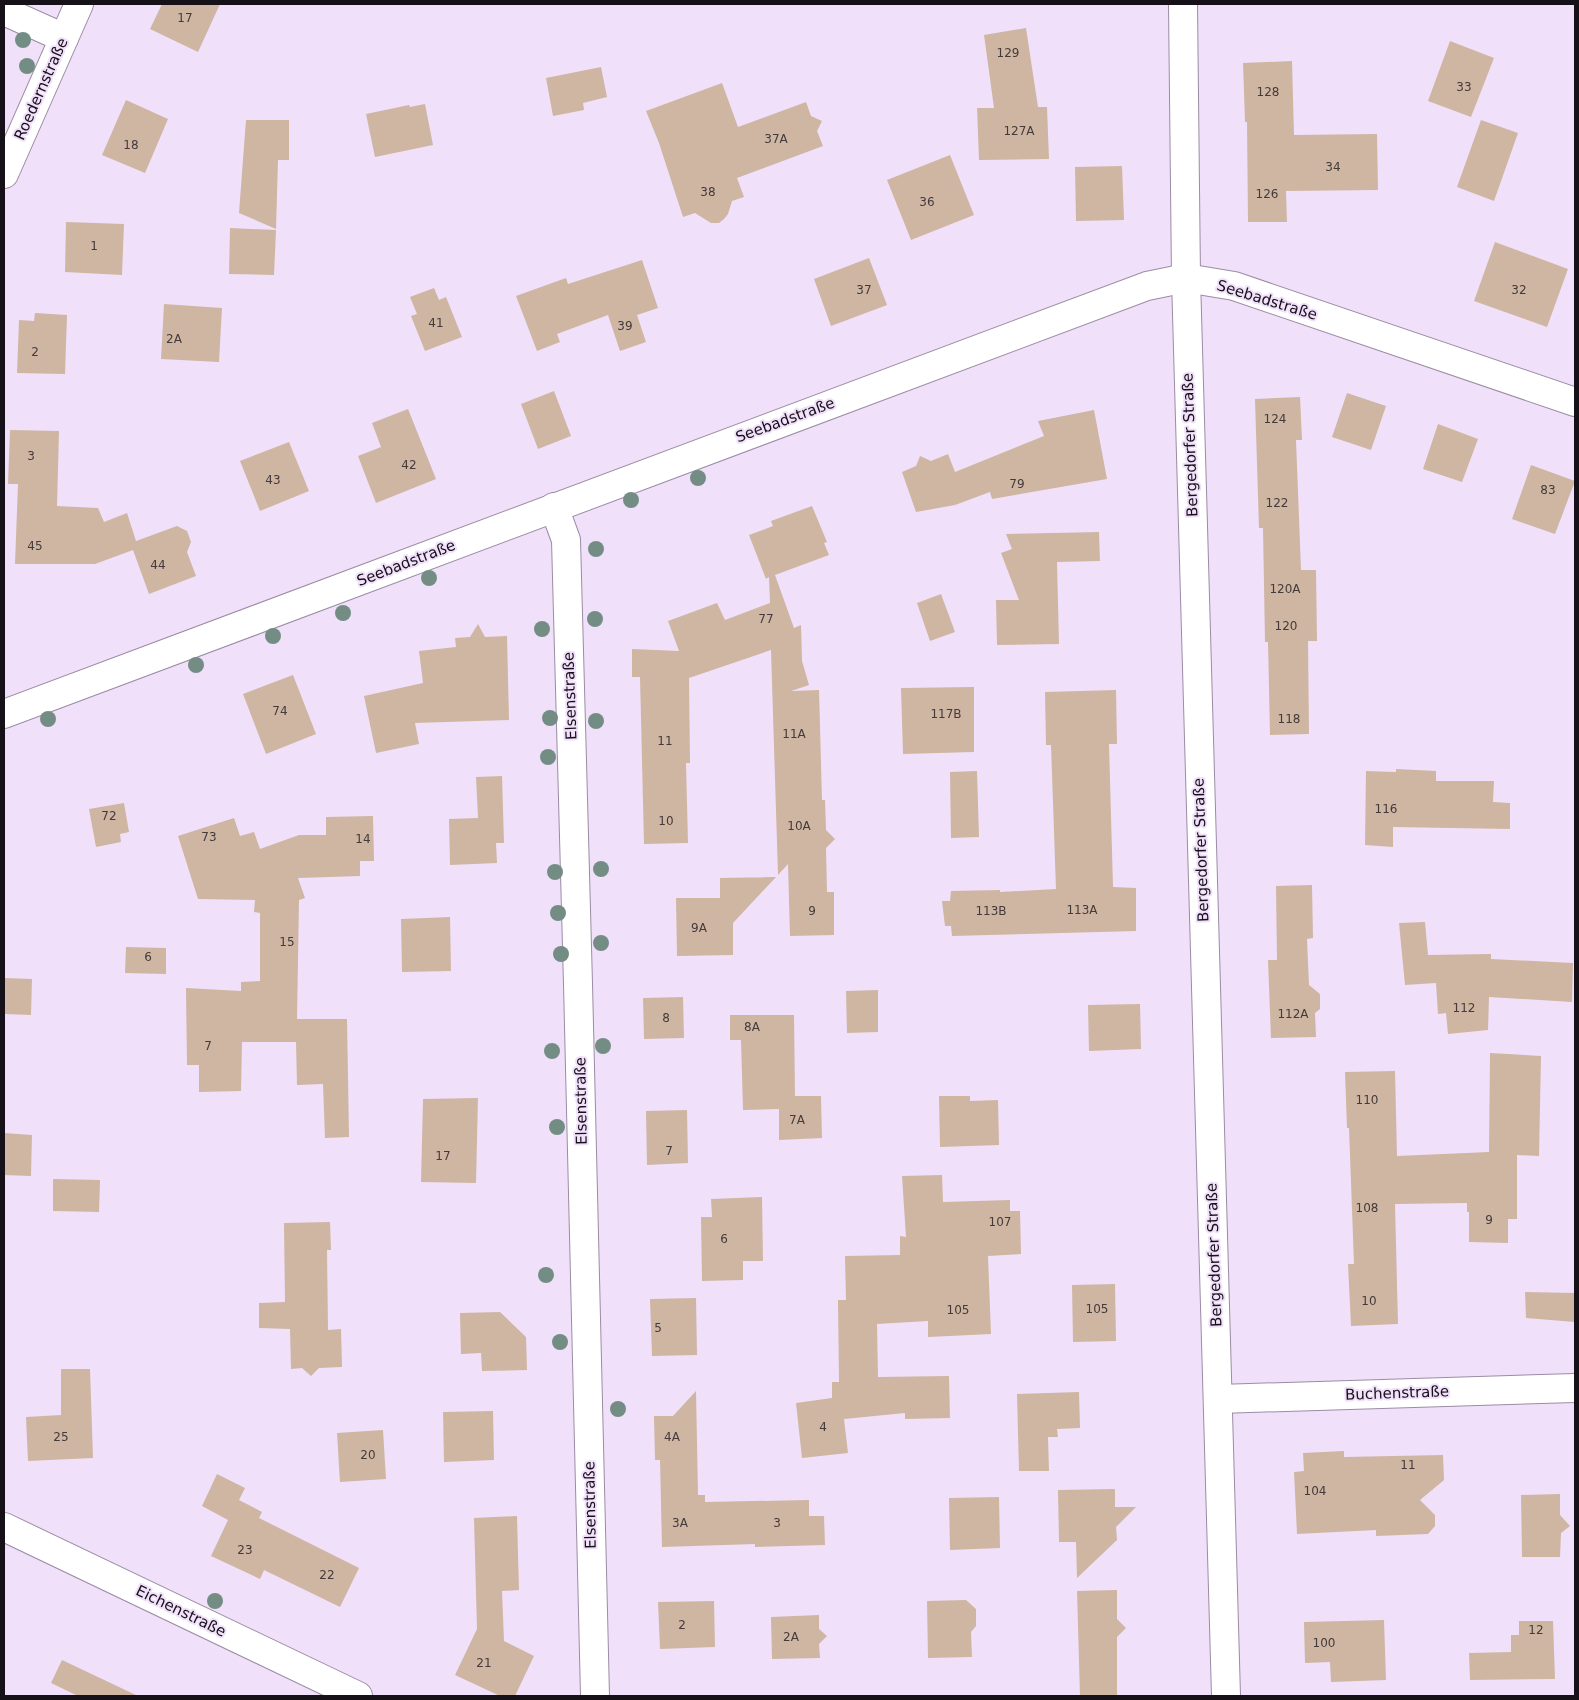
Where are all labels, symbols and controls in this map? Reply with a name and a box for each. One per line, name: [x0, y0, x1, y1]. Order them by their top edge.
house number: 17: [177, 11, 193, 25]
street label: Roedernstraße: [10, 35, 72, 143]
house number: 129: [997, 46, 1019, 60]
house number: 33: [1456, 80, 1472, 94]
house number: 128: [1257, 85, 1279, 99]
house number: 127A: [1003, 124, 1035, 138]
house number: 37A: [764, 132, 789, 146]
house number: 18: [123, 138, 139, 152]
house number: 34: [1325, 160, 1341, 174]
house number: 38: [700, 185, 716, 199]
house number: 126: [1256, 187, 1278, 201]
house number: 36: [919, 195, 935, 209]
house number: 1: [90, 239, 98, 253]
street label: Seebadstraße: [1215, 276, 1319, 324]
house number: 37: [856, 283, 872, 297]
house number: 32: [1511, 283, 1527, 297]
house number: 41: [428, 316, 444, 330]
house number: 39: [617, 319, 633, 333]
house number: 2A: [166, 332, 183, 346]
house number: 2: [31, 345, 39, 359]
street label: Bergedorfer Straße: [1178, 373, 1202, 517]
street label: Seebadstraße: [733, 394, 837, 446]
house number: 124: [1264, 412, 1286, 426]
house number: 3: [27, 449, 35, 463]
house number: 42: [401, 458, 417, 472]
house number: 43: [265, 473, 281, 487]
house number: 79: [1009, 477, 1025, 491]
house number: 83: [1540, 483, 1556, 497]
house number: 122: [1266, 496, 1288, 510]
street label: Seebadstraße: [354, 536, 458, 590]
house number: 45: [27, 539, 43, 553]
house number: 44: [150, 558, 166, 572]
house number: 120A: [1269, 582, 1301, 596]
house number: 77: [758, 612, 774, 626]
house number: 120: [1275, 619, 1297, 633]
street label: Elsenstraße: [559, 652, 581, 740]
house number: 74: [272, 704, 288, 718]
house number: 117B: [930, 707, 962, 721]
house number: 118: [1278, 712, 1300, 726]
house number: 11A: [782, 727, 807, 741]
house number: 11: [657, 734, 673, 748]
street label: Bergedorfer Straße: [1189, 778, 1213, 922]
house number: 116: [1375, 802, 1397, 816]
house number: 72: [101, 809, 117, 823]
house number: 10: [658, 814, 674, 828]
house number: 10A: [787, 819, 812, 833]
house number: 73: [201, 830, 217, 844]
house number: 14: [355, 832, 371, 846]
house number: 113A: [1066, 903, 1098, 917]
house number: 9: [808, 904, 816, 918]
house number: 113B: [975, 904, 1007, 918]
house number: 9A: [691, 921, 708, 935]
house number: 15: [279, 935, 295, 949]
house number: 6: [144, 950, 152, 964]
house number: 112: [1453, 1001, 1475, 1015]
house number: 112A: [1277, 1007, 1309, 1021]
house number: 8: [662, 1011, 670, 1025]
house number: 8A: [744, 1020, 761, 1034]
house number: 7: [204, 1039, 212, 1053]
street label: Elsenstraße: [571, 1057, 591, 1145]
house number: 110: [1356, 1093, 1378, 1107]
house number: 7A: [789, 1113, 806, 1127]
house number: 7: [665, 1144, 673, 1158]
house number: 17: [435, 1149, 451, 1163]
street label: Bergedorfer Straße: [1202, 1183, 1226, 1327]
house number: 108: [1356, 1201, 1378, 1215]
house number: 9: [1485, 1213, 1493, 1227]
house number: 107: [989, 1215, 1011, 1229]
house number: 6: [720, 1232, 728, 1246]
house number: 10: [1361, 1294, 1377, 1308]
house number: 105: [1086, 1302, 1108, 1316]
house number: 105: [947, 1303, 969, 1317]
house number: 5: [654, 1321, 662, 1335]
street label: Buchenstraße: [1345, 1382, 1449, 1404]
house number: 4: [819, 1420, 827, 1434]
house number: 25: [53, 1430, 69, 1444]
house number: 4A: [664, 1430, 681, 1444]
house number: 20: [360, 1448, 376, 1462]
house number: 11: [1400, 1458, 1416, 1472]
street label: Elsenstraße: [580, 1461, 600, 1549]
house number: 104: [1304, 1484, 1326, 1498]
house number: 3A: [672, 1516, 689, 1530]
house number: 3: [773, 1516, 781, 1530]
house number: 23: [237, 1543, 253, 1557]
house number: 22: [319, 1568, 335, 1582]
street label: Eichenstraße: [133, 1581, 229, 1641]
house number: 2: [678, 1618, 686, 1632]
house number: 12: [1528, 1623, 1544, 1637]
house number: 2A: [783, 1630, 800, 1644]
house number: 100: [1313, 1636, 1335, 1650]
house number: 21: [476, 1656, 492, 1670]

